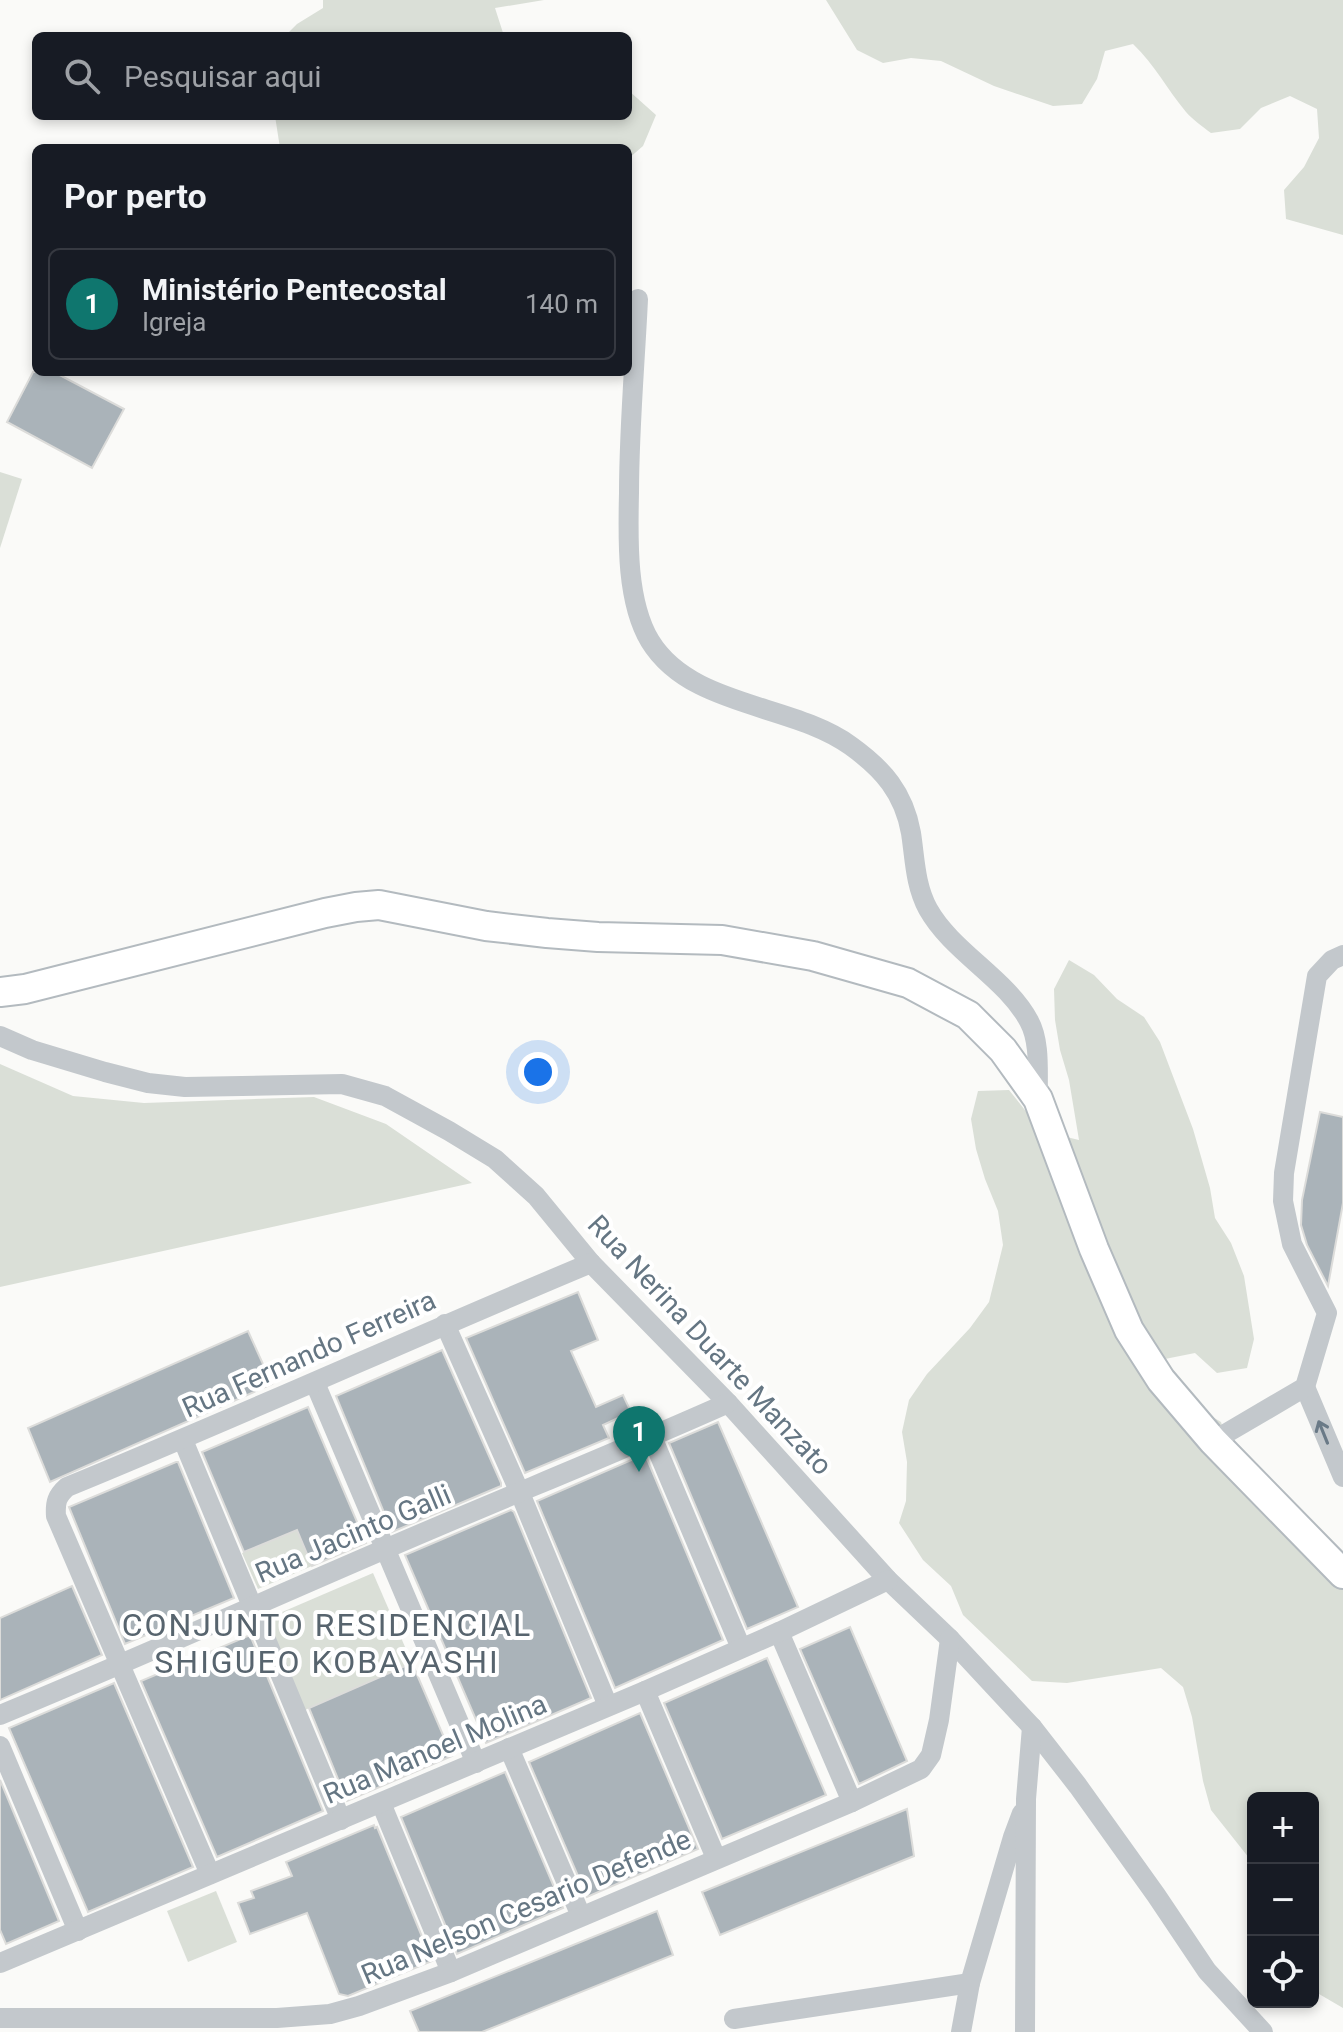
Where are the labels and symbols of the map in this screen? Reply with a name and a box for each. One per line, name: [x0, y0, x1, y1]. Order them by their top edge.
your location: [518, 1052, 558, 1092]
street label: Rua Nerina Duarte Manzato: [581, 1208, 839, 1482]
street label: Rua Fernando Ferreira: [177, 1283, 441, 1425]
pin: 1: [613, 1406, 665, 1472]
one-way arrow: [1315, 1420, 1330, 1445]
street label: Rua Jacinto Galli: [250, 1478, 456, 1590]
district label: CONJUNTO RESIDENCIAL SHIGUEO KOBAYASHI: [122, 1606, 532, 1681]
street label: Rua Manoel Molina: [318, 1687, 552, 1811]
street label: Rua Nelson Cesario Defende: [356, 1822, 696, 1992]

